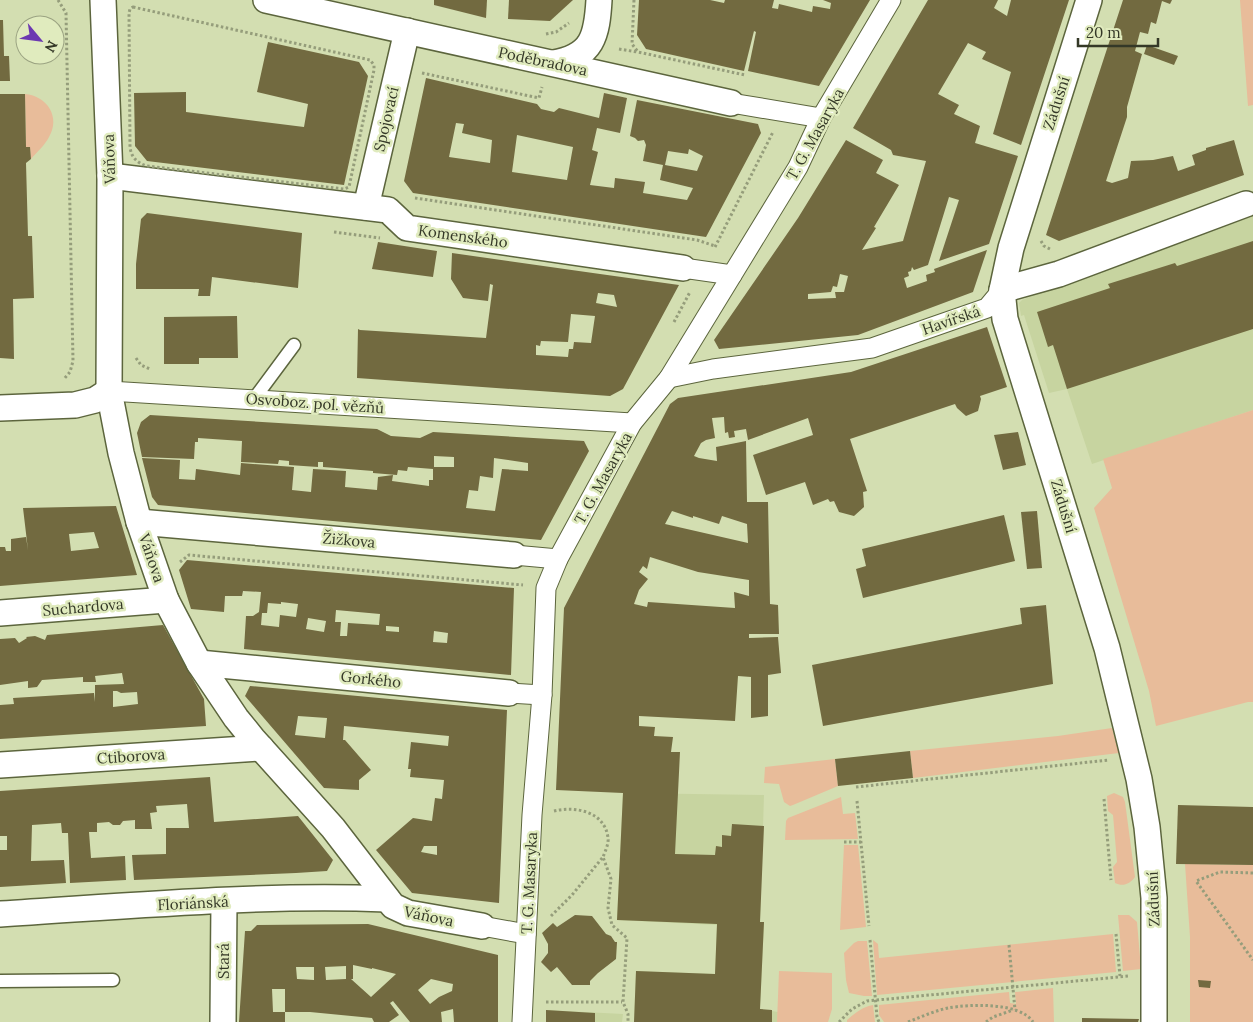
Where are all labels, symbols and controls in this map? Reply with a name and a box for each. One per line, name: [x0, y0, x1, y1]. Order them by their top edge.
north arrow: [15, 15, 65, 65]
scale bar: [1078, 15, 1158, 47]
text: 20 m: [1086, 23, 1121, 42]
text: N: [41, 37, 62, 56]
street label: Poděbradova: [497, 42, 589, 80]
street label: Zádušní: [1038, 74, 1074, 132]
street label: Spojovací: [369, 85, 403, 153]
street label: T. G. Masaryka: [782, 85, 848, 183]
street label: Váňova: [99, 133, 119, 185]
street label: Komenského: [417, 220, 509, 252]
street label: Havířská: [919, 301, 983, 339]
street label: Osvoboz. pol. vězňů: [245, 389, 385, 417]
street label: T. G. Masaryka: [570, 429, 636, 527]
street label: Zádušní: [1047, 477, 1081, 535]
street label: Žižkova: [322, 528, 376, 552]
street label: Váňova: [135, 530, 169, 585]
street label: Suchardova: [42, 594, 125, 620]
street label: Gorkého: [340, 666, 402, 692]
street label: Ctiborova: [96, 744, 166, 768]
street label: T. G. Masaryka: [517, 831, 541, 934]
street label: Zádušní: [1143, 871, 1163, 927]
street label: Floriánská: [157, 892, 229, 914]
street label: Váňova: [402, 901, 456, 931]
street label: Stará: [214, 943, 233, 979]

